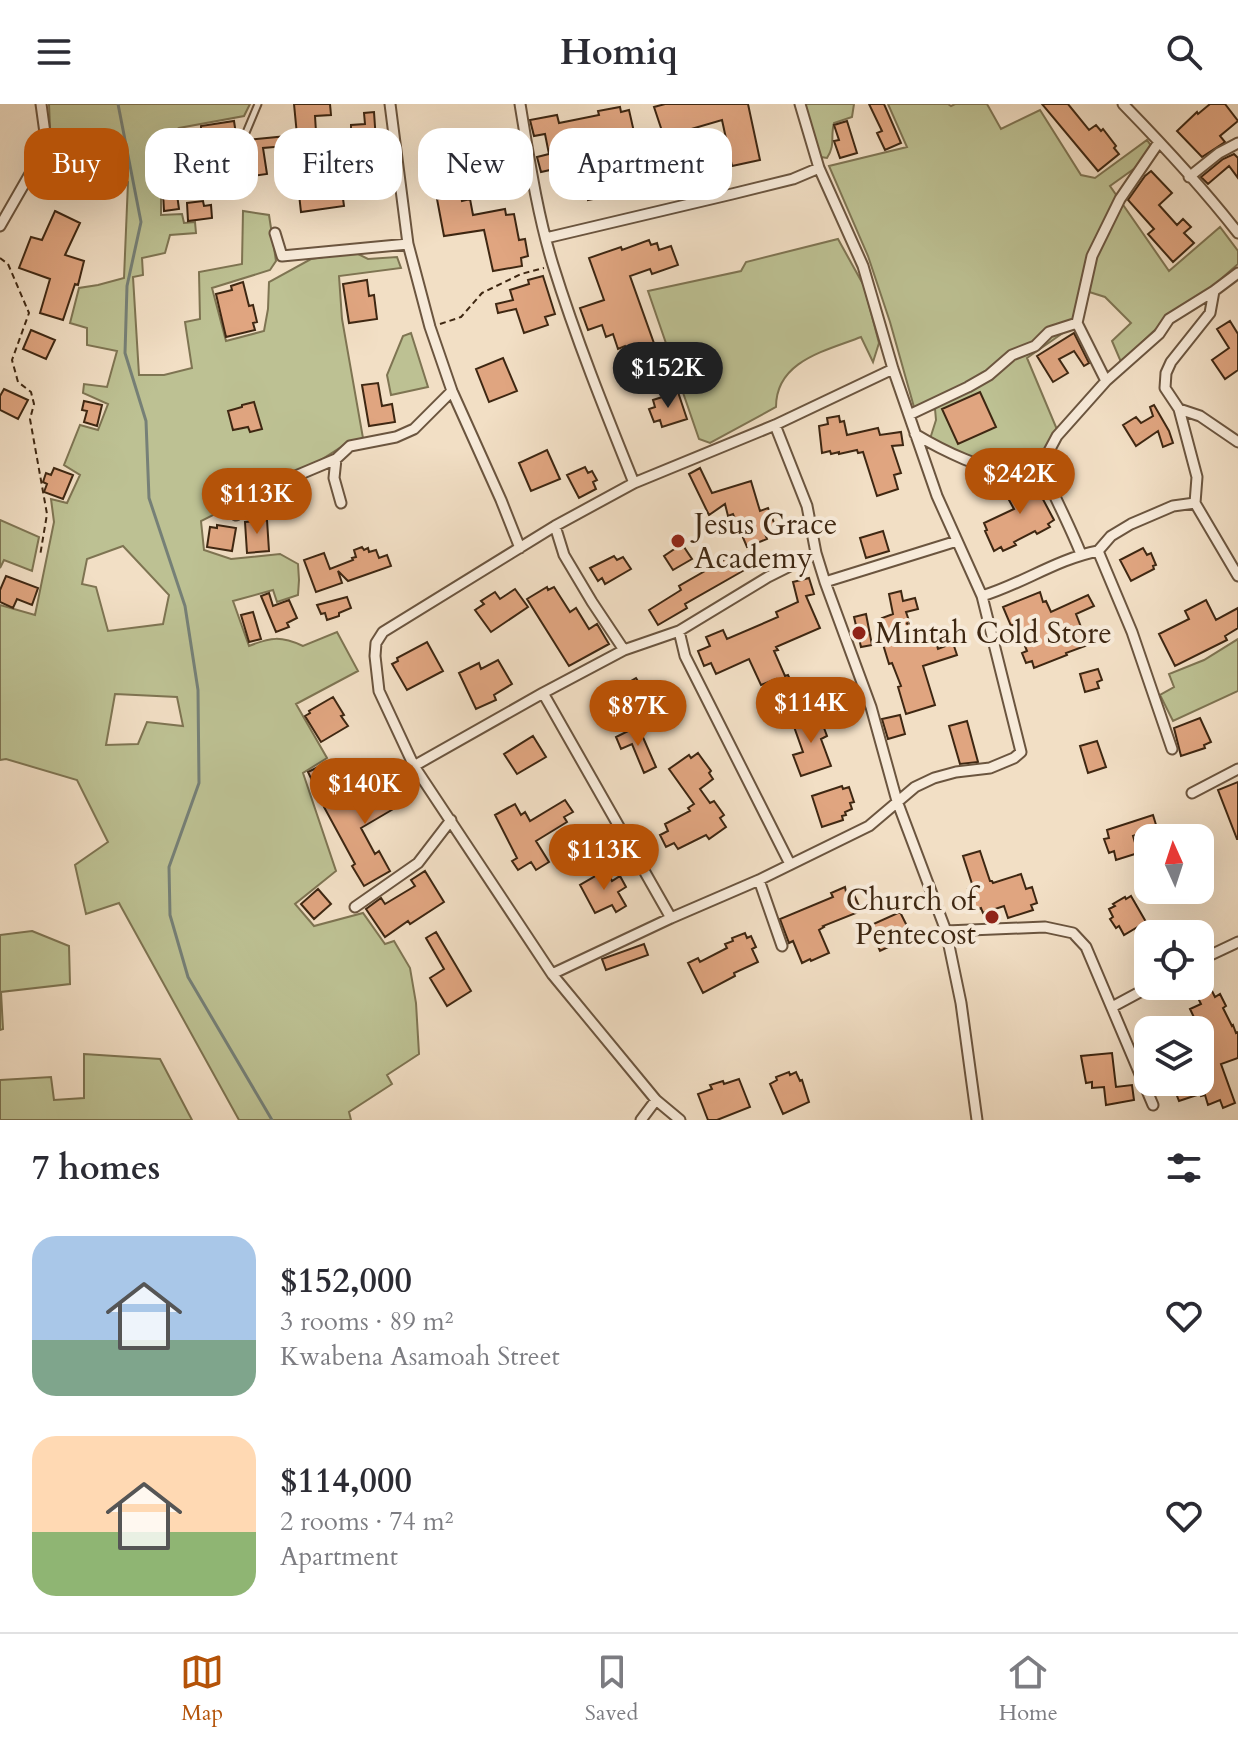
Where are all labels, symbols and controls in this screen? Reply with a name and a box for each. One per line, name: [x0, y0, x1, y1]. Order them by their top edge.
text: Homiq: [560, 28, 678, 77]
icon: menu: [32, 30, 76, 74]
icon: search: [1162, 30, 1206, 74]
chip: Buy: [24, 128, 129, 200]
chip: Rent: [145, 128, 258, 200]
chip: Filters: [274, 128, 402, 200]
chip: New: [418, 128, 533, 200]
chip: Apartment: [549, 128, 732, 200]
pin: $152K: [612, 342, 724, 410]
text: $152K: [631, 350, 705, 385]
pin: $242K: [964, 448, 1076, 516]
text: $242K: [983, 456, 1057, 491]
pin: $113K: [201, 468, 313, 536]
text: $113K: [220, 476, 294, 511]
place label: Jesus Grace Academy: [690, 504, 837, 579]
marker: Jesus Grace Academy: [669, 532, 687, 550]
place label: Mintah Cold Store: [875, 613, 1112, 654]
marker: Mintah Cold Store: [850, 624, 868, 642]
pin: $114K: [755, 677, 867, 745]
pin: $87K: [591, 680, 685, 748]
text: $114K: [774, 685, 848, 720]
text: $87K: [607, 688, 669, 723]
pin: $140K: [309, 758, 421, 826]
text: $140K: [328, 766, 402, 801]
pin: $113K: [548, 824, 660, 892]
north arrow: [1134, 824, 1214, 904]
map controls: [1134, 824, 1214, 1096]
text: $113K: [567, 832, 641, 867]
place label: Church of Pentecost: [846, 880, 981, 955]
marker: Church of Pentecost: [983, 908, 1001, 926]
button: locate: [1134, 920, 1214, 1000]
button: layers: [1134, 1016, 1214, 1096]
text: 7 homes: [32, 1145, 160, 1191]
icon: filters: [1162, 1146, 1206, 1190]
text: $152,000: [280, 1258, 412, 1304]
icon: home: [96, 1268, 192, 1364]
icon: heart: [1162, 1294, 1206, 1338]
text: 3 rooms · 89 m²: [280, 1304, 453, 1339]
text: Kwabena Asamoah Street: [280, 1339, 560, 1374]
text: $114,000: [280, 1458, 412, 1504]
icon: home: [96, 1468, 192, 1564]
icon: heart: [1162, 1494, 1206, 1538]
text: 2 rooms · 74 m²: [280, 1504, 453, 1539]
text: Apartment: [280, 1539, 398, 1574]
tab: Map: [180, 1650, 224, 1728]
tab: Saved: [585, 1650, 638, 1728]
tab: Home: [999, 1650, 1058, 1728]

